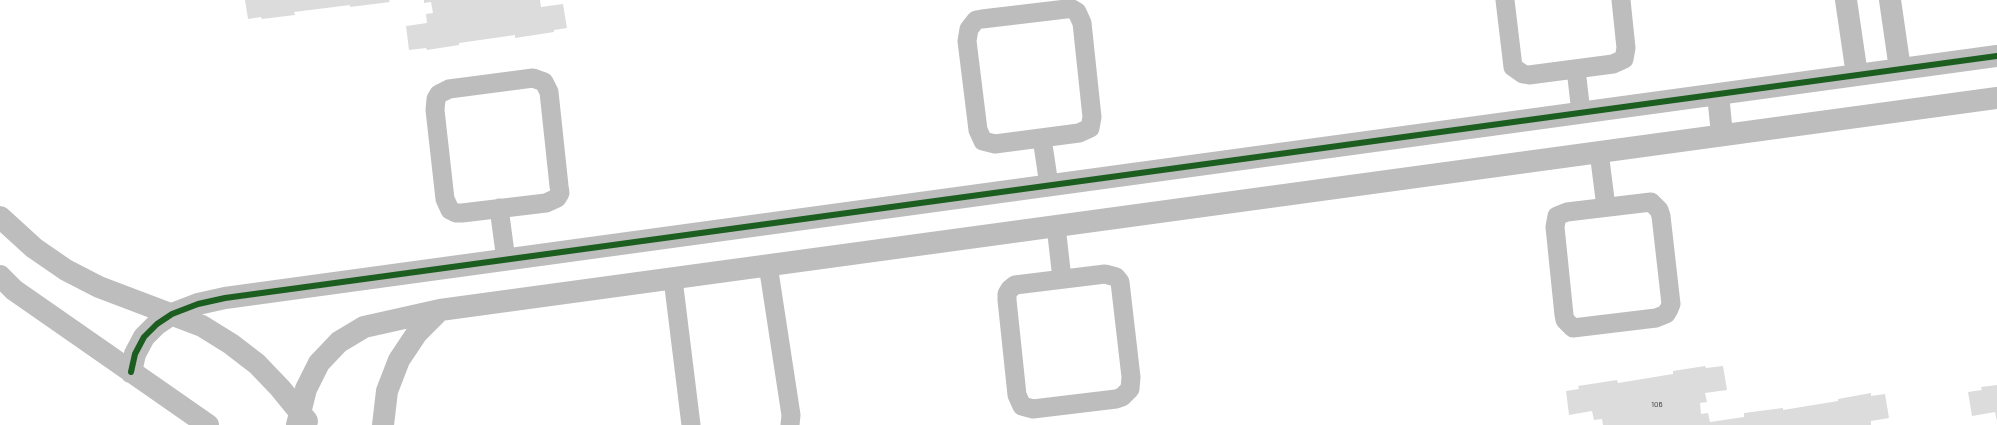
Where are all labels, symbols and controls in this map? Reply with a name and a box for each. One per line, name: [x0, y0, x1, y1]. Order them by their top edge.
house number: 106: [1651, 399, 1663, 409]

